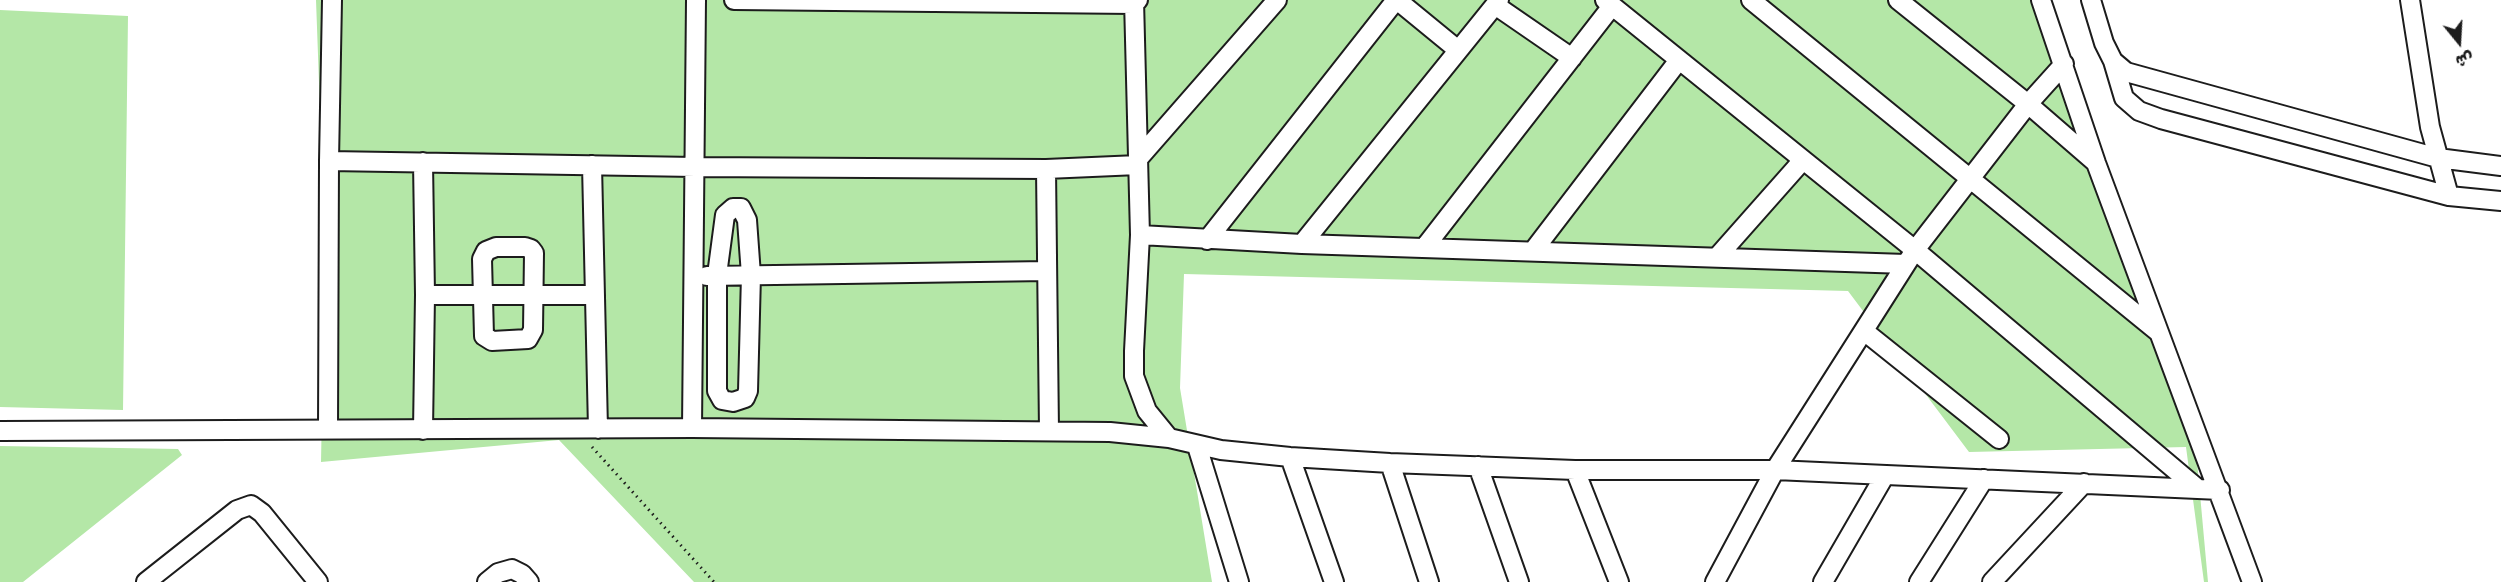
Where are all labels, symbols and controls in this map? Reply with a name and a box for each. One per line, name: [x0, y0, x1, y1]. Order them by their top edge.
north arrow: [2429, 12, 2489, 72]
text: ش: [2453, 47, 2476, 71]

